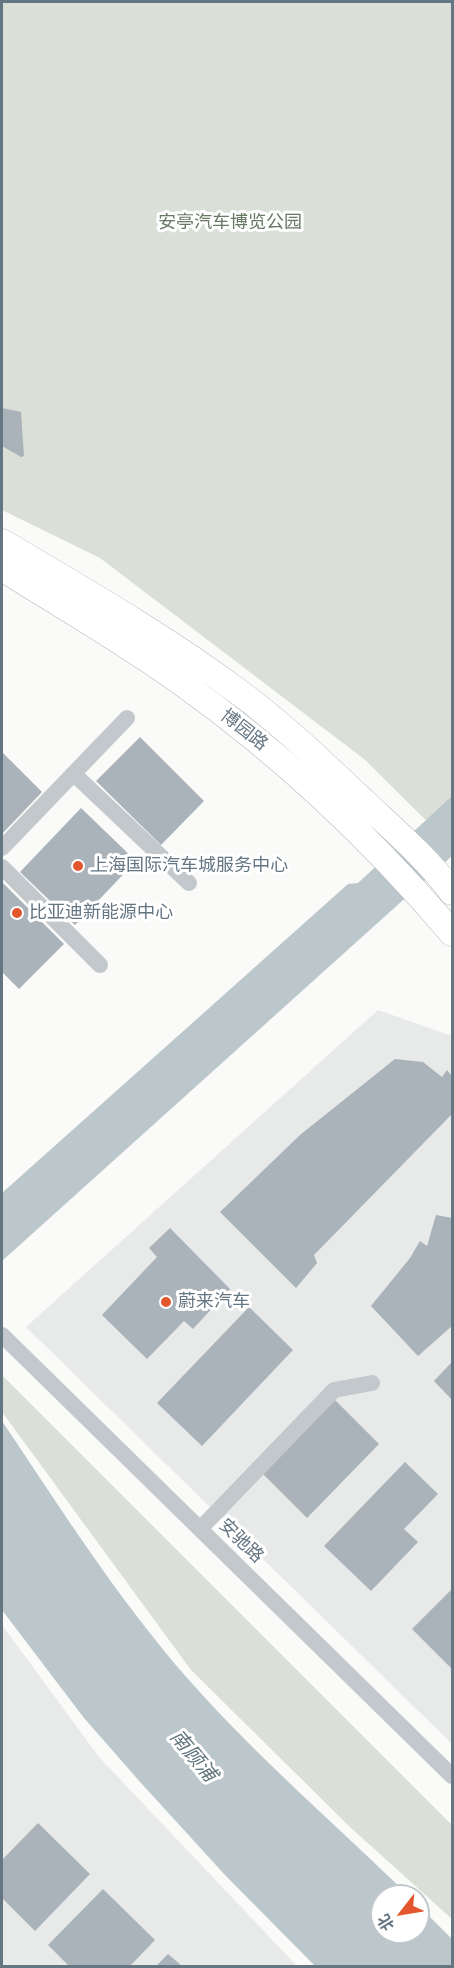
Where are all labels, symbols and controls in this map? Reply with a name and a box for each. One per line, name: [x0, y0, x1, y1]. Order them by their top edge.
park label: 安亭汽车博览公园: [158, 212, 302, 234]
street label: 博园路: [216, 705, 272, 755]
place label: 上海国际汽车城服务中心: [90, 855, 288, 877]
marker: 上海国际汽车城服务中心: [71, 859, 85, 873]
place label: 比亚迪新能源中心: [29, 902, 173, 924]
marker: 比亚迪新能源中心: [10, 906, 24, 920]
place label: 蔚来汽车: [178, 1291, 250, 1313]
marker: 蔚来汽车: [159, 1295, 173, 1309]
street label: 安驰路: [214, 1514, 268, 1568]
water label: 南顾浦: [165, 1725, 221, 1787]
north arrow: [370, 1884, 430, 1944]
text: 北: [374, 1911, 398, 1934]

